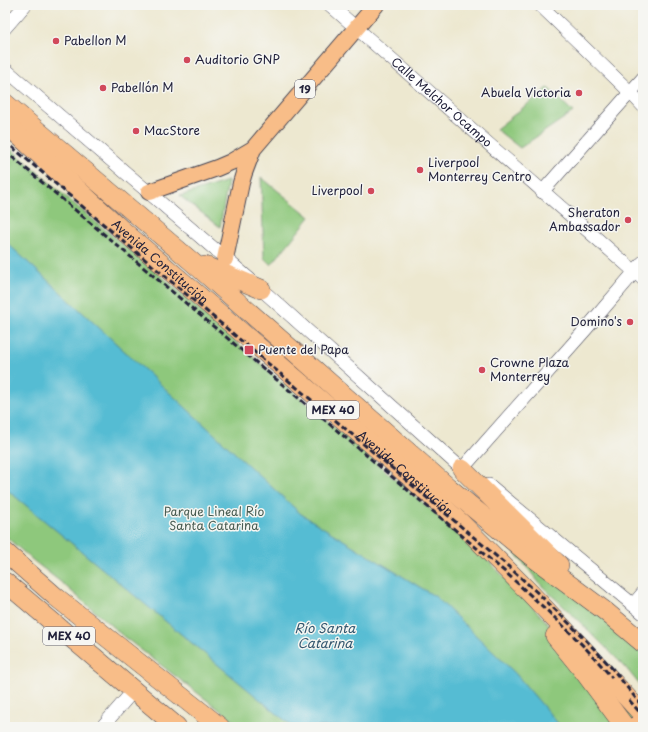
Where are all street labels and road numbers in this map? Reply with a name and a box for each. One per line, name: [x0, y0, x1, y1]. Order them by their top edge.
street label: Calle Melchor Ocampo: [387, 52, 497, 151]
road number: 19: [295, 80, 315, 98]
street label: Avenida Constitución: [108, 215, 213, 308]
road number: MEX 40: [307, 401, 359, 419]
street label: Avenida Constitución: [354, 426, 458, 520]
road number: MEX 40: [43, 627, 95, 645]

